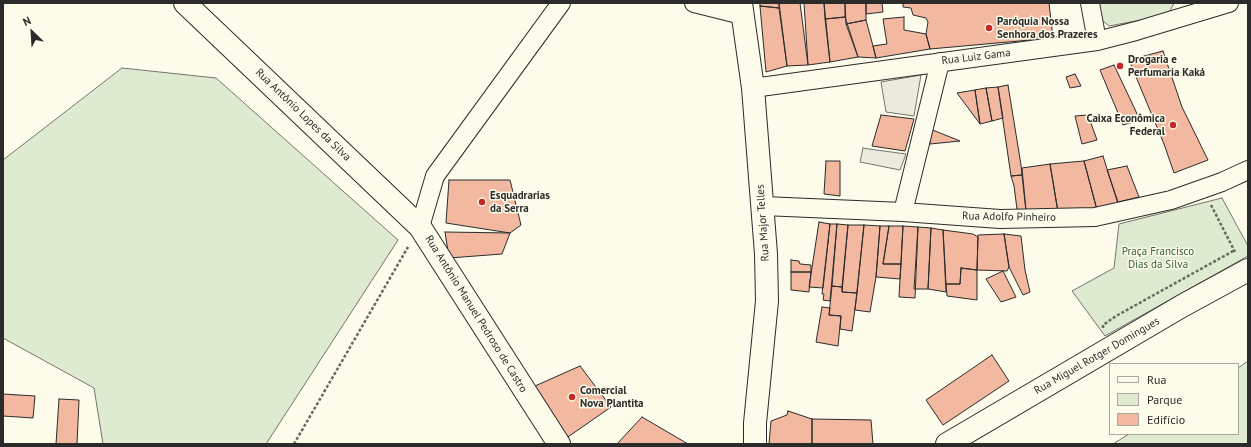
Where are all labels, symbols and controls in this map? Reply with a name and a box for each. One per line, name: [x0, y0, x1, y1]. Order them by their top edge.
north arrow: [12, 12, 52, 52]
text: N: [21, 13, 33, 29]
place label: Paróquia Nossa Senhora dos Prazeres: [997, 15, 1098, 41]
marker: Paróquia Nossa Senhora dos Prazeres: [984, 23, 994, 33]
street label: Rua Luiz Gama: [941, 46, 1011, 68]
place label: Drogaria e Perfumaria Kaká: [1128, 53, 1205, 79]
marker: Drogaria e Perfumaria Kaká: [1115, 61, 1125, 71]
street label: Rua Antônio Lopes da Silva: [253, 66, 353, 164]
place label: Caixa Econômica Federal: [1086, 112, 1165, 138]
marker: Caixa Econômica Federal: [1168, 120, 1178, 130]
street label: Rua Major Telles: [754, 184, 772, 262]
place label: Esquadrarias da Serra: [490, 189, 550, 215]
marker: Esquadrarias da Serra: [477, 197, 487, 207]
street label: Rua Adolfo Pinheiro: [962, 210, 1056, 224]
street label: Rua Antônio Manuel Pedroso de Castro: [422, 233, 530, 395]
park label: Praça Francisco Dias da Silva: [1122, 245, 1194, 271]
street label: Rua Miguel Rotger Domingues: [1032, 315, 1162, 397]
legend: [1109, 363, 1239, 435]
place label: Comercial Nova Plantita: [580, 384, 644, 410]
marker: Comercial Nova Plantita: [567, 392, 577, 402]
text: Parque: [1147, 392, 1182, 407]
text: Edifício: [1147, 412, 1185, 427]

